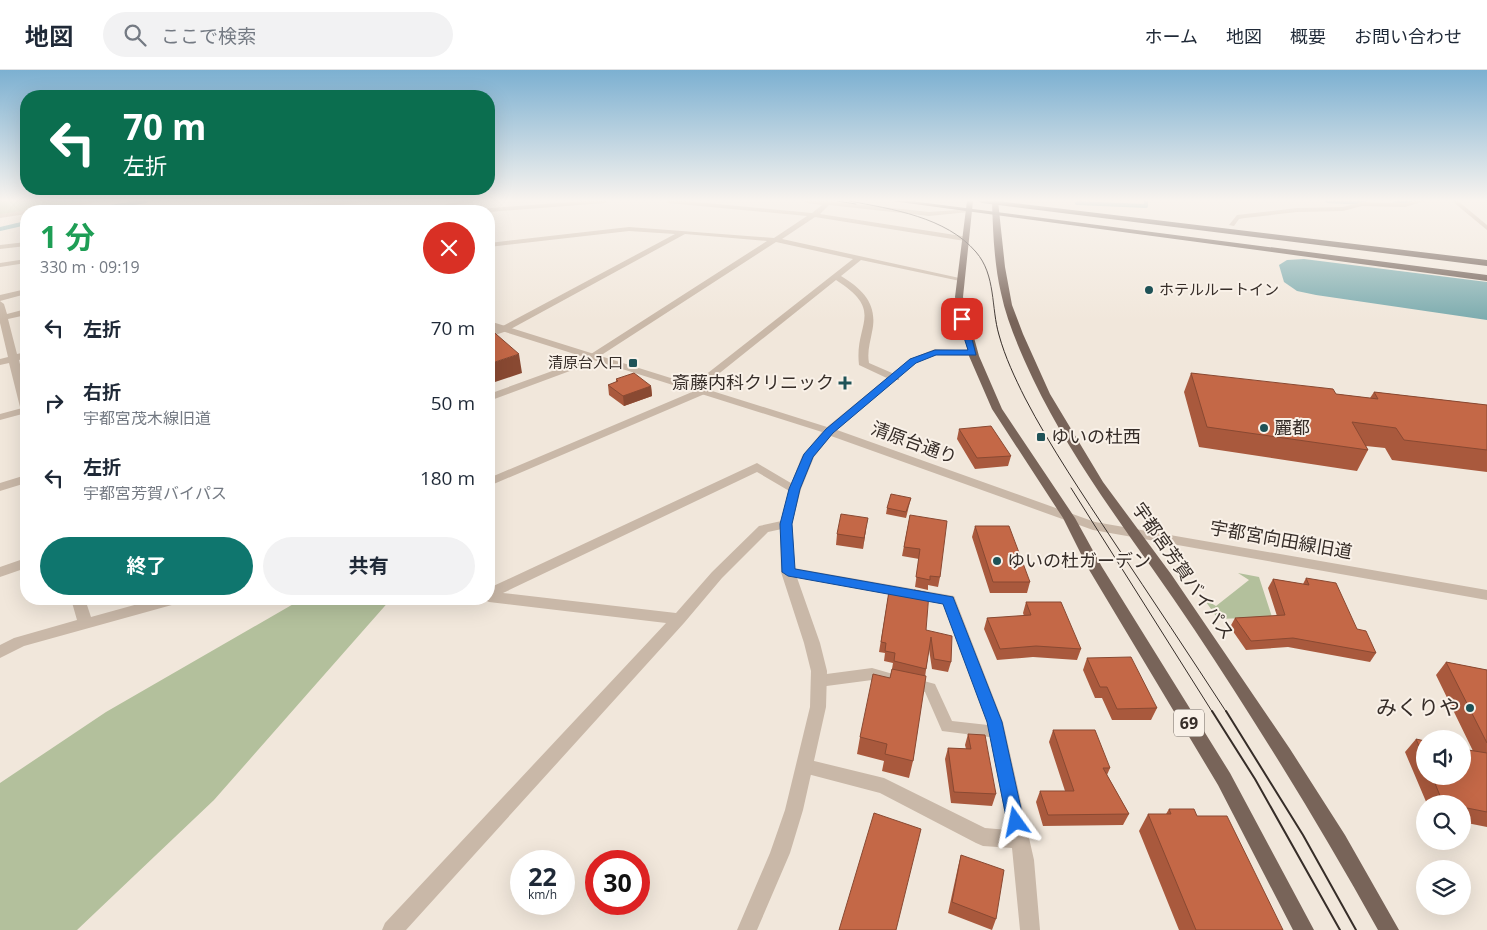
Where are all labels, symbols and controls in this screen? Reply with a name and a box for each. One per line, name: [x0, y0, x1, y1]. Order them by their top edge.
search box: [103, 12, 453, 57]
text: 地図: [25, 19, 73, 52]
icon: search: [121, 21, 149, 49]
text: ここで検索: [161, 23, 256, 49]
text: ホーム: [1145, 24, 1198, 48]
text: 地図: [1226, 24, 1262, 48]
text: 概要: [1290, 24, 1326, 48]
text: お問い合わせ: [1354, 24, 1462, 48]
text: 70 m: [123, 103, 206, 150]
icon: left: [40, 110, 105, 175]
text: 左折: [123, 150, 167, 180]
text: 1 分: [40, 216, 95, 257]
button: close: [423, 222, 475, 274]
text: 330 m · 09:19: [40, 256, 140, 278]
place label: ホテルルートイン: [1159, 279, 1279, 299]
marker: ホテルルートイン: [1143, 284, 1155, 296]
pin: [941, 298, 983, 340]
icon: arrive: [948, 305, 976, 333]
icon: left: [40, 314, 68, 342]
text: 70 m: [431, 315, 475, 341]
text: 左折: [83, 316, 121, 342]
place label: 清原台入口: [548, 352, 623, 372]
marker: 清原台入口: [627, 357, 639, 369]
place label: 斎藤内科クリニック: [672, 370, 834, 394]
marker: 斎藤内科クリニック: [838, 376, 852, 390]
text: 右折: [83, 379, 121, 405]
icon: right: [40, 389, 68, 417]
text: 50 m: [431, 390, 475, 416]
text: 宇都宮茂木線旧道: [83, 407, 211, 429]
street label: 清原台通り: [868, 415, 961, 469]
place label: 麗都: [1274, 415, 1310, 439]
marker: 麗都: [1258, 422, 1270, 434]
place label: ゆいの杜西: [1051, 424, 1141, 448]
marker: ゆいの杜西: [1035, 431, 1047, 443]
text: 左折: [83, 454, 121, 480]
icon: left: [40, 464, 68, 492]
text: 180 m: [420, 465, 475, 491]
text: 宇都宮芳賀バイパス: [83, 482, 227, 504]
street label: 宇都宮芳賀バイパス: [1128, 497, 1240, 644]
street label: 宇都宮向田線旧道: [1208, 515, 1354, 563]
button: 終了: [40, 537, 253, 595]
button: 共有: [263, 537, 475, 595]
place label: ゆいの杜ガーデン: [1007, 548, 1151, 572]
marker: ゆいの杜ガーデン: [991, 555, 1003, 567]
place label: みくりや: [1376, 693, 1460, 721]
marker: みくりや: [1464, 702, 1476, 714]
road number: 69: [1174, 710, 1204, 736]
map controls: [1416, 730, 1471, 915]
button: sound: [1416, 730, 1471, 785]
position arrow: [989, 795, 1041, 847]
button: search: [1416, 795, 1471, 850]
speed limit sign: 30: [585, 850, 650, 915]
text: 22: [528, 859, 557, 893]
button: layers: [1416, 860, 1471, 915]
text: km/h: [528, 886, 557, 903]

